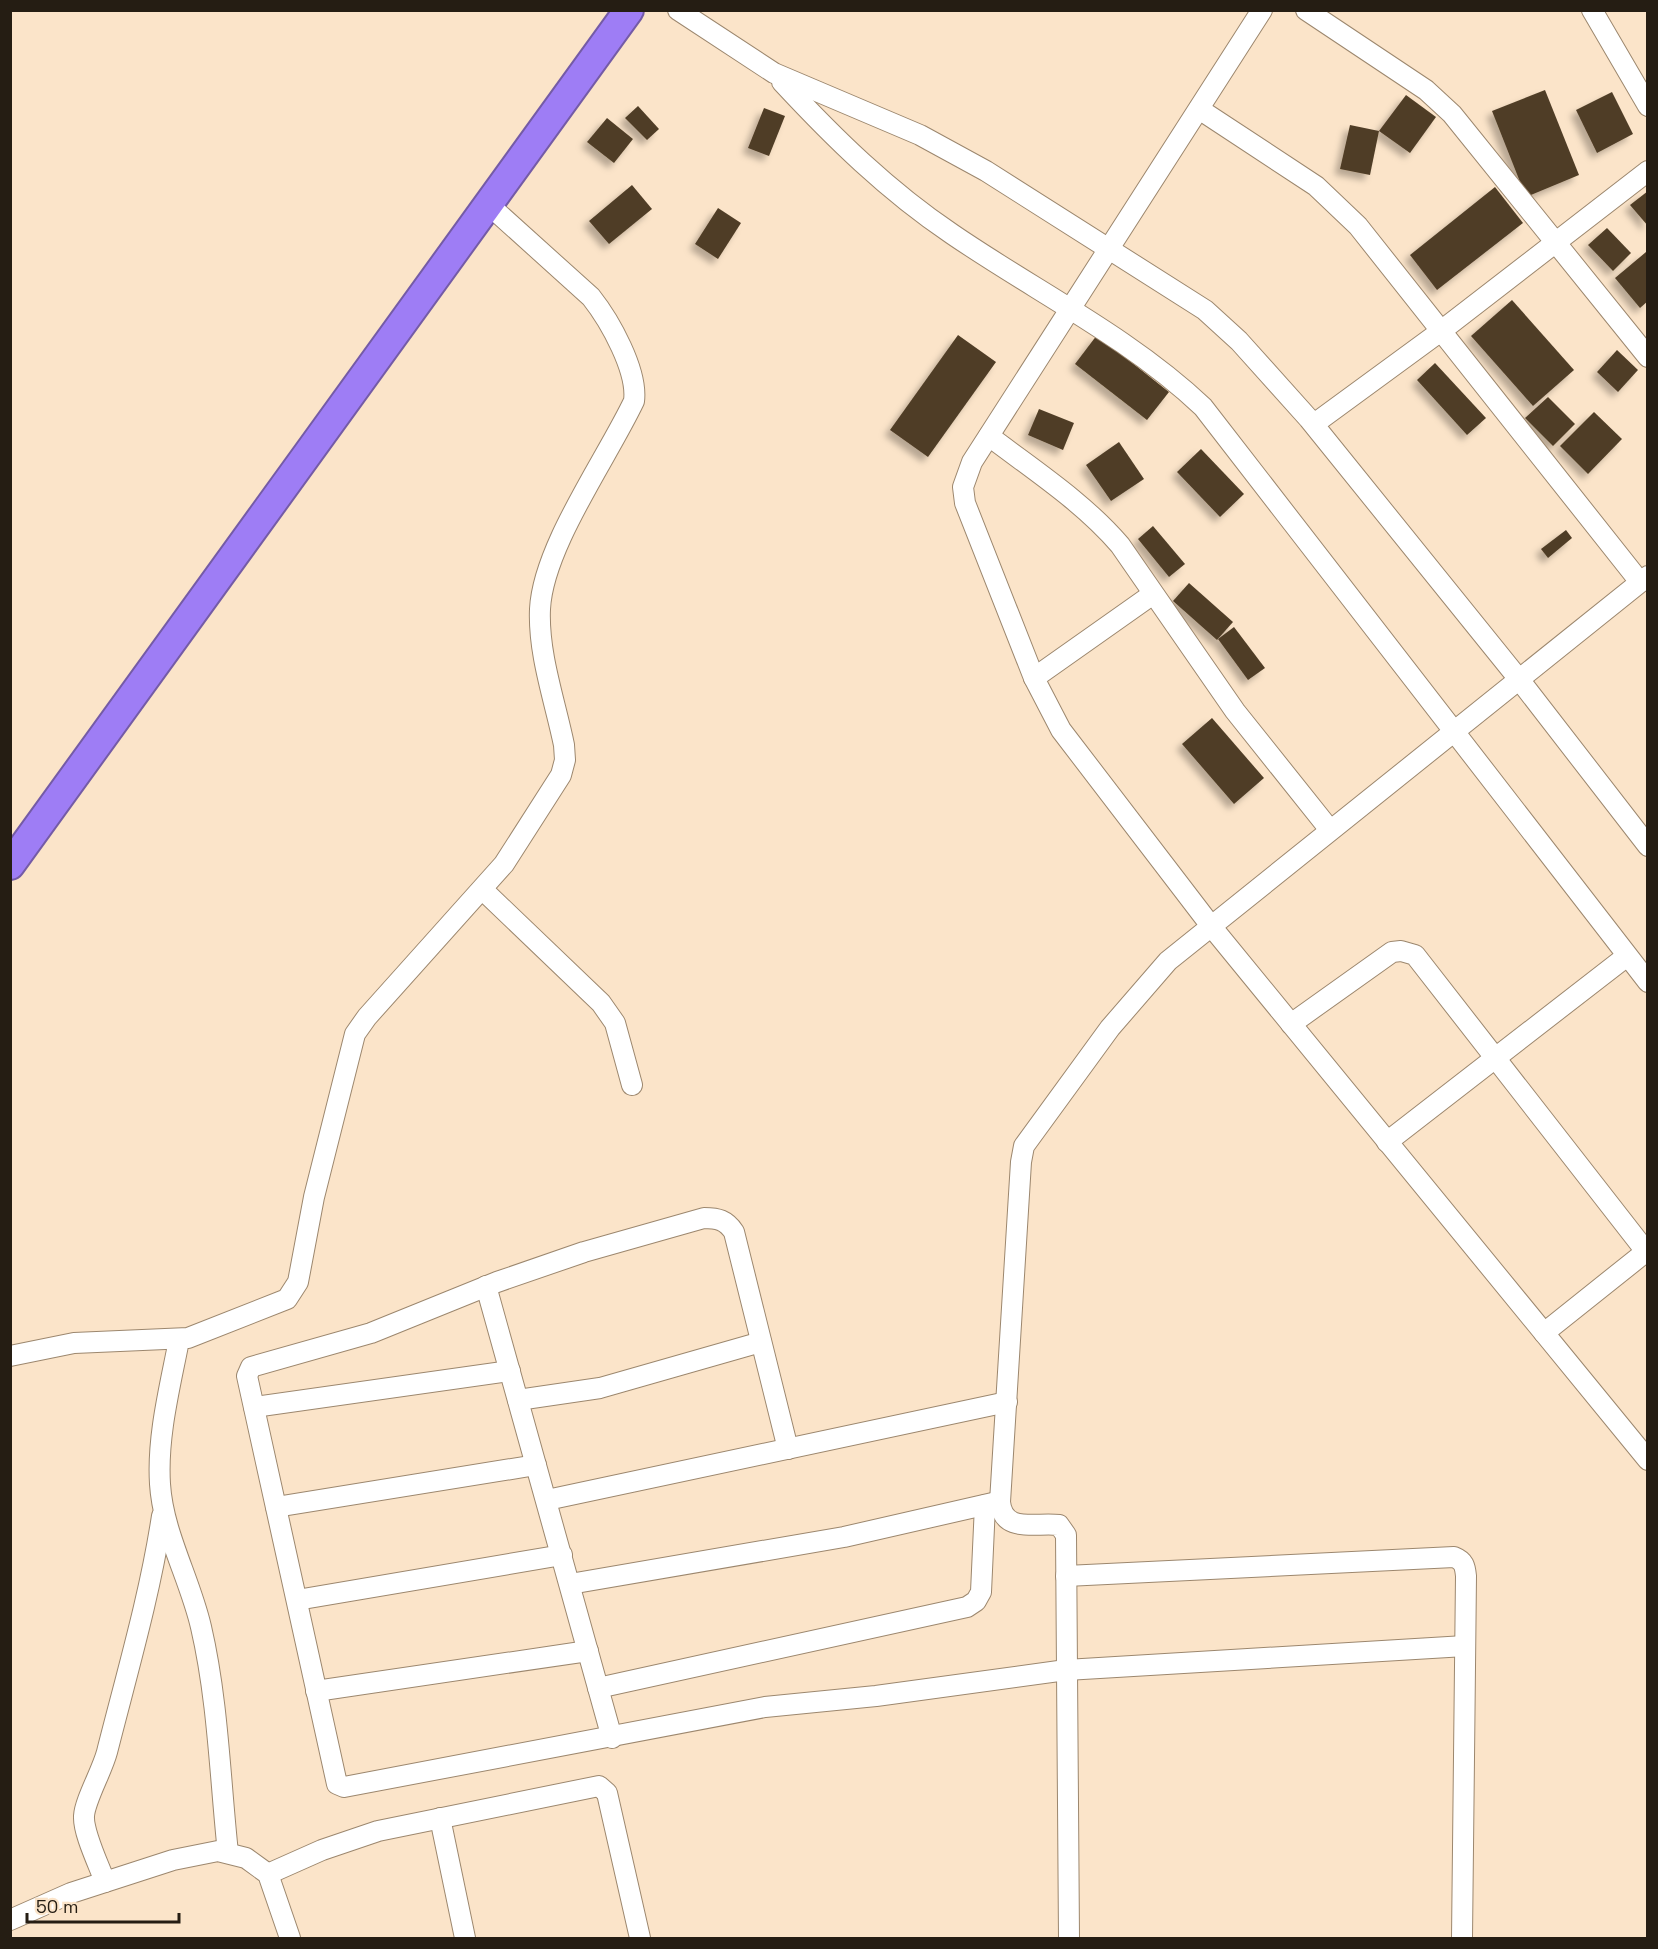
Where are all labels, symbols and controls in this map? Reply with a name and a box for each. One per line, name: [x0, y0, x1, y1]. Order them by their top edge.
scale bar: [27, 1886, 178, 1924]
text: 50 m: [36, 1895, 78, 1918]

